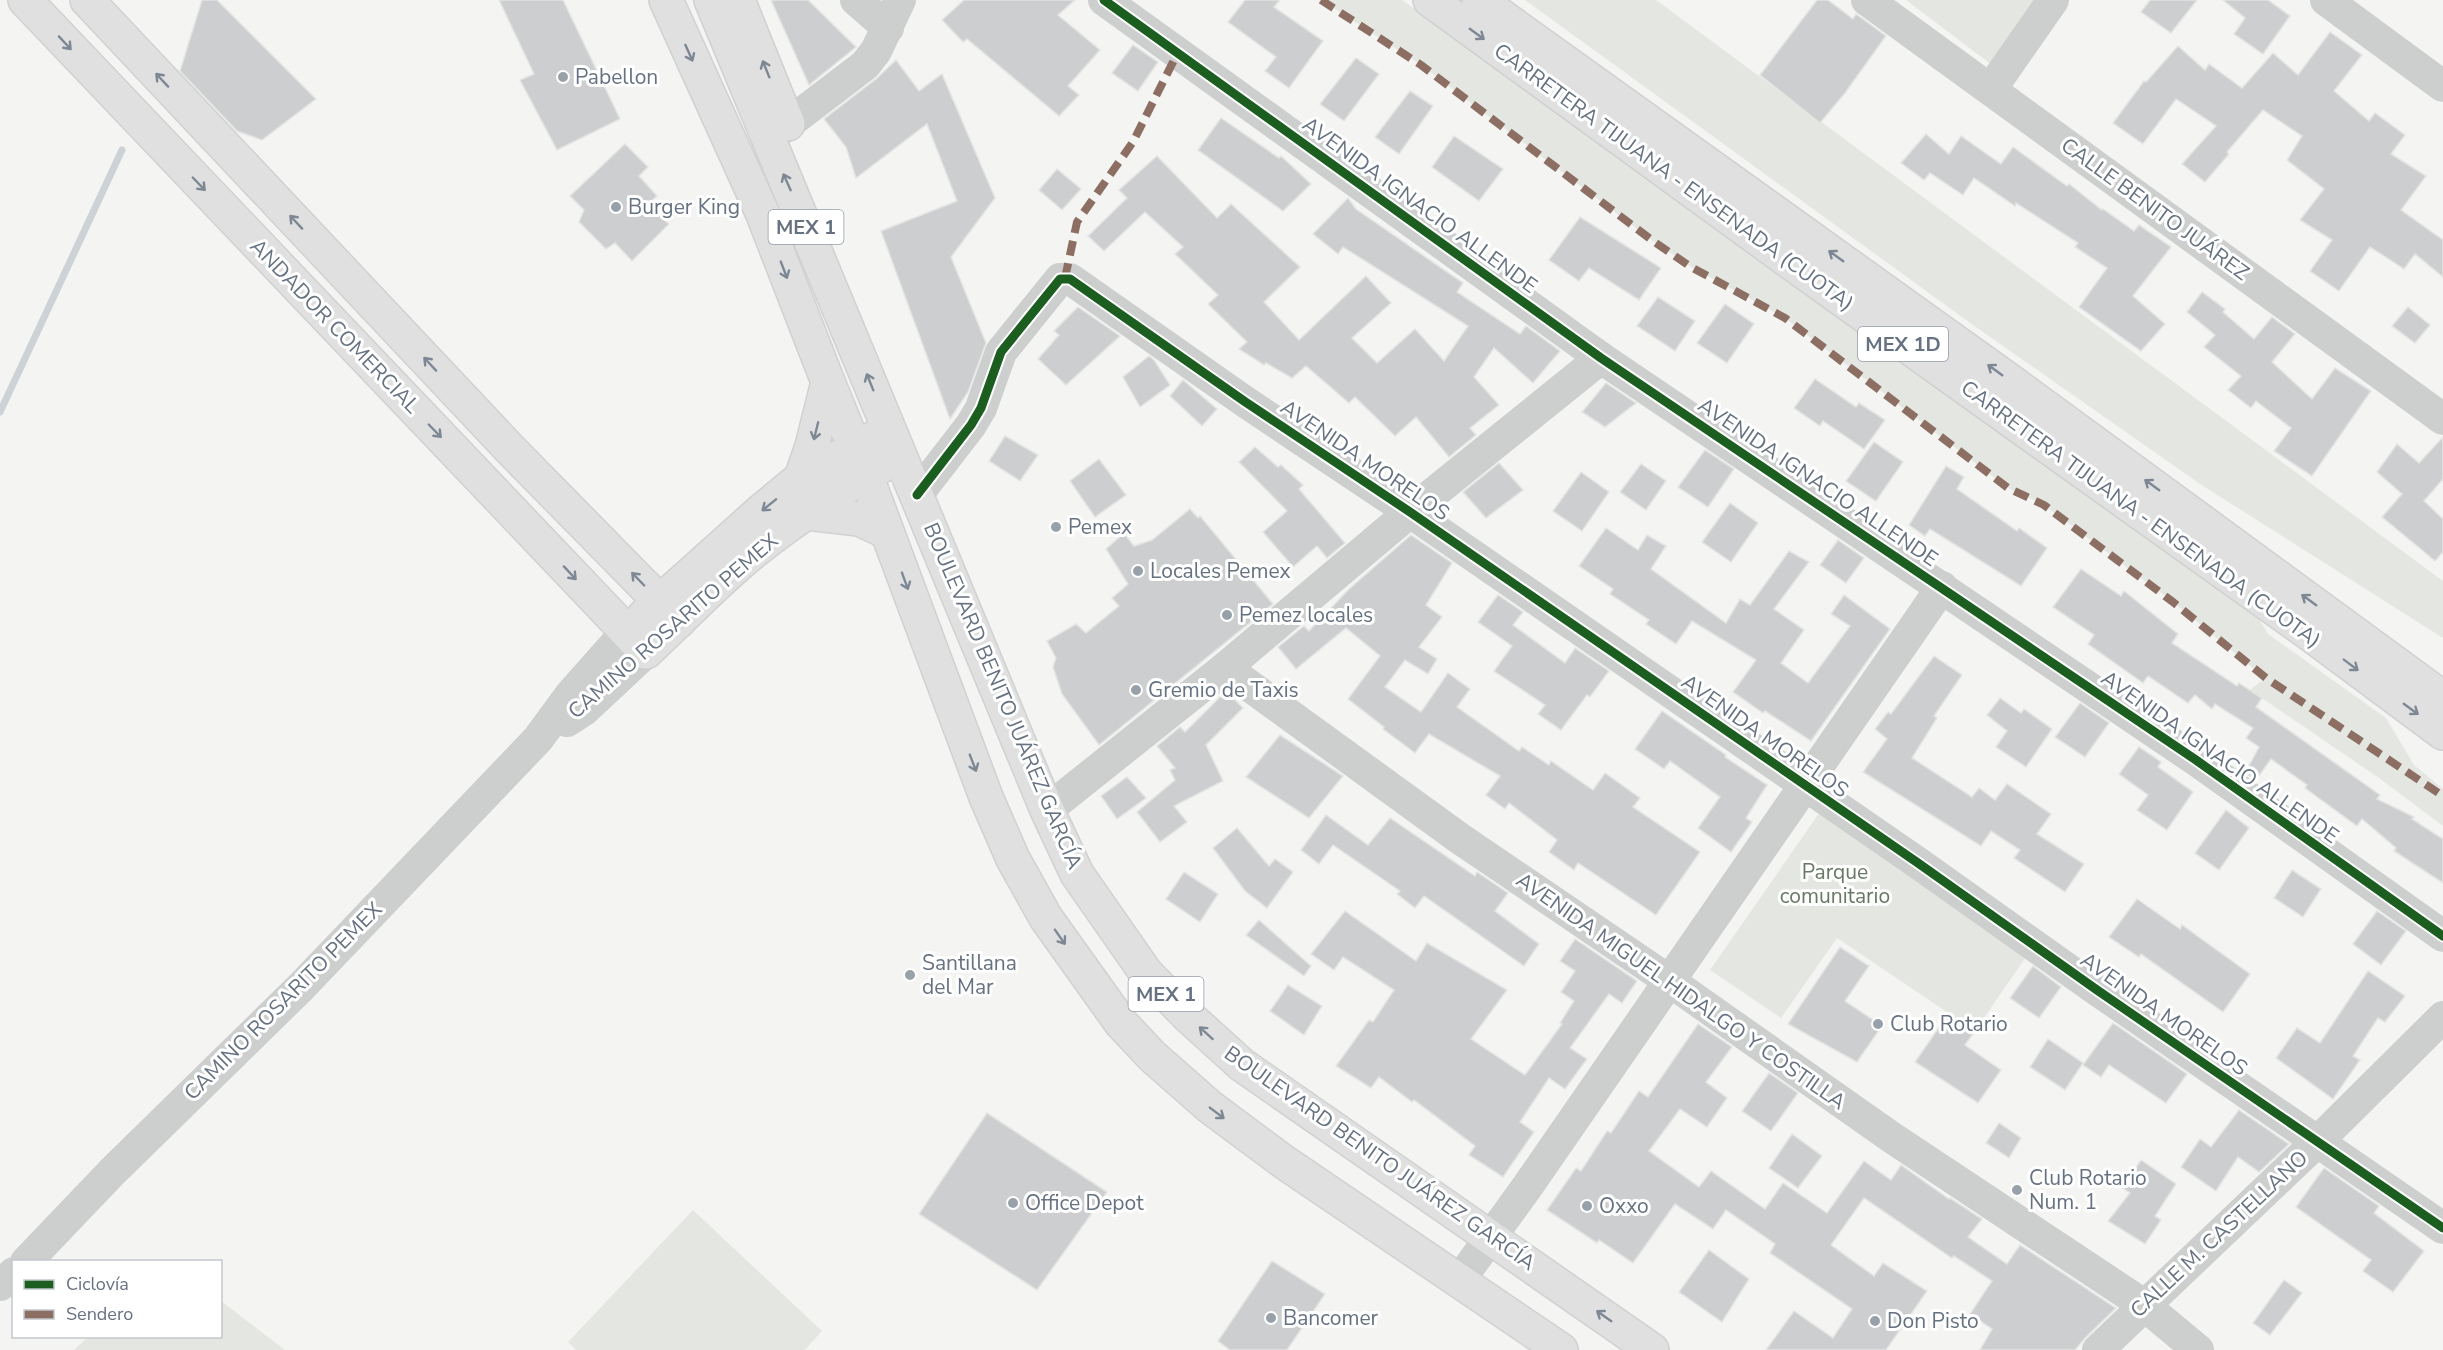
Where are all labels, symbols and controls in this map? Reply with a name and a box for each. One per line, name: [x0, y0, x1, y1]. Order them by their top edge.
one-way arrow: [1469, 28, 1485, 41]
one-way arrow: [58, 35, 72, 50]
street label: CARRETERA TIJUANA - ENSENADA (CUOTA): [1488, 37, 1860, 317]
one-way arrow: [684, 44, 696, 62]
one-way arrow: [760, 61, 771, 79]
place label: Pabellon: [575, 63, 658, 91]
marker: Pabellon: [556, 70, 570, 84]
one-way arrow: [155, 72, 169, 87]
street label: AVENIDA IGNACIO ALLENDE: [1297, 110, 1543, 300]
street label: CALLE BENITO JUÁREZ: [2055, 131, 2255, 287]
one-way arrow: [781, 174, 793, 192]
one-way arrow: [191, 177, 206, 192]
place label: Burger King: [628, 193, 740, 221]
marker: Burger King: [609, 200, 623, 214]
road number: MEX 1: [768, 210, 844, 244]
one-way arrow: [289, 214, 303, 229]
street label: ANDADOR COMERCIAL: [244, 233, 426, 420]
one-way arrow: [1828, 250, 1845, 262]
one-way arrow: [780, 261, 791, 279]
road number: MEX 1D: [1858, 327, 1948, 361]
one-way arrow: [422, 356, 437, 371]
one-way arrow: [1987, 364, 2003, 376]
one-way arrow: [864, 373, 875, 392]
street label: CARRETERA TIJUANA - ENSENADA (CUOTA): [1955, 374, 2327, 654]
street label: AVENIDA IGNACIO ALLENDE: [1693, 391, 1943, 573]
street label: AVENIDA MORELOS: [1275, 393, 1455, 527]
one-way arrow: [809, 421, 821, 440]
one-way arrow: [428, 424, 442, 439]
one-way arrow: [2145, 478, 2161, 491]
one-way arrow: [761, 498, 777, 511]
place label: Pemex: [1068, 513, 1132, 541]
street label: BOULEVARD BENITO JUÁREZ GARCÍA: [917, 518, 1089, 874]
marker: Pemex: [1049, 520, 1063, 534]
street label: CAMINO ROSARITO PEMEX: [562, 527, 784, 725]
place label: Locales Pemex: [1150, 557, 1291, 585]
marker: Locales Pemex: [1131, 564, 1145, 578]
one-way arrow: [562, 565, 577, 580]
one-way arrow: [631, 571, 646, 586]
one-way arrow: [900, 571, 911, 589]
one-way arrow: [2302, 594, 2318, 606]
place label: Pemez locales: [1239, 601, 1373, 629]
marker: Pemez locales: [1220, 608, 1234, 622]
one-way arrow: [2342, 659, 2358, 671]
street label: AVENIDA IGNACIO ALLENDE: [2096, 664, 2344, 850]
street label: AVENIDA MORELOS: [1676, 668, 1854, 804]
place label: Gremio de Taxis: [1148, 676, 1299, 704]
marker: Gremio de Taxis: [1129, 683, 1143, 697]
one-way arrow: [2402, 703, 2418, 715]
one-way arrow: [968, 754, 979, 772]
park label: Parque comunitario: [1780, 858, 1890, 910]
street label: AVENIDA MIGUEL HIDALGO Y COSTILLA: [1511, 866, 1851, 1116]
street label: CAMINO ROSARITO PEMEX: [178, 896, 388, 1106]
one-way arrow: [1054, 929, 1066, 945]
street label: AVENIDA MORELOS: [2075, 946, 2253, 1082]
place label: Santillana del Mar: [922, 949, 1017, 1001]
marker: Santillana del Mar: [903, 968, 917, 982]
road number: MEX 1: [1128, 977, 1204, 1011]
place label: Club Rotario: [1890, 1010, 2008, 1038]
marker: Club Rotario: [1871, 1017, 1885, 1031]
one-way arrow: [1199, 1026, 1214, 1040]
street label: BOULEVARD BENITO JUÁREZ GARCÍA: [1219, 1039, 1541, 1277]
one-way arrow: [1209, 1106, 1225, 1119]
street label: CALLE M. CASTELLANO: [2124, 1144, 2314, 1324]
place label: Club Rotario Num. 1: [2029, 1164, 2147, 1216]
marker: Club Rotario Num. 1: [2010, 1183, 2024, 1197]
place label: Office Depot: [1025, 1189, 1144, 1217]
place label: Oxxo: [1599, 1192, 1649, 1220]
marker: Office Depot: [1006, 1196, 1020, 1210]
marker: Oxxo: [1580, 1199, 1594, 1213]
legend: [12, 1260, 222, 1338]
text: Ciclovía: [66, 1272, 129, 1296]
text: Sendero: [66, 1302, 133, 1326]
place label: Bancomer: [1283, 1304, 1379, 1332]
place label: Don Pisto: [1887, 1307, 1979, 1335]
one-way arrow: [1597, 1310, 1613, 1322]
marker: Bancomer: [1264, 1311, 1278, 1325]
marker: Don Pisto: [1868, 1314, 1882, 1328]

